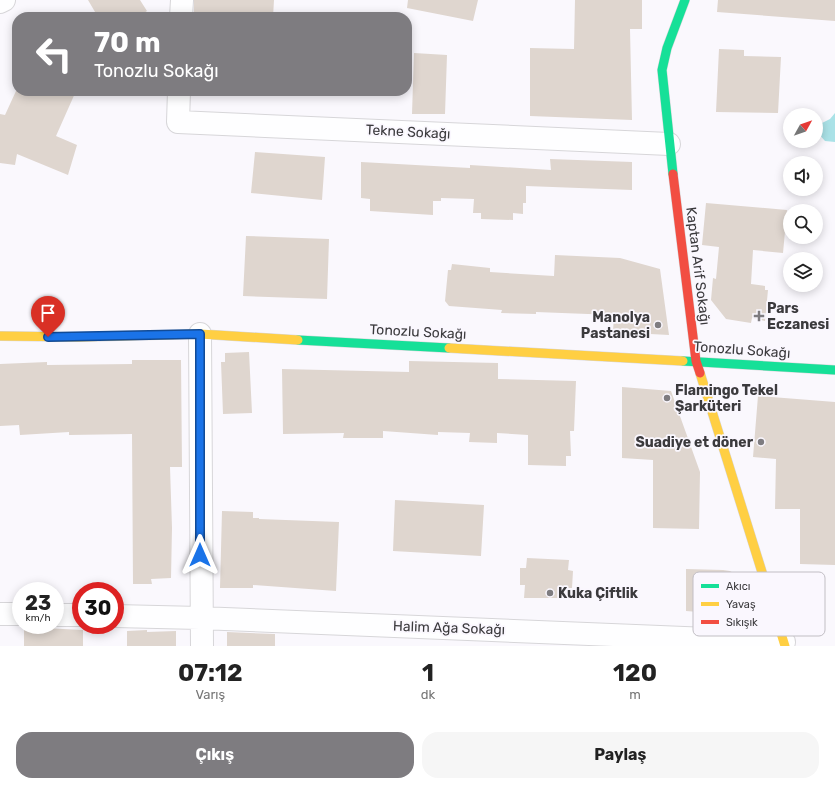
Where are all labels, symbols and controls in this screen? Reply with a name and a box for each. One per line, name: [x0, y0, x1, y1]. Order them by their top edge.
text: 70 m: [94, 26, 161, 59]
icon: left: [28, 28, 80, 80]
text: Tonozlu Sokağı: [94, 60, 219, 82]
north arrow: [783, 108, 823, 148]
map controls: [783, 108, 823, 292]
street label: Tekne Sokağı: [365, 121, 451, 143]
button: sound: [783, 156, 823, 196]
button: search: [783, 204, 823, 244]
street label: Kaptan Arif Sokağı: [682, 206, 714, 326]
button: layers: [783, 252, 823, 292]
pin: [31, 296, 65, 337]
place label: Pars Eczanesi: [767, 300, 829, 333]
icon: arrive: [37, 302, 59, 324]
place label: Manolya Pastanesi: [581, 309, 650, 342]
marker: Pars Eczanesi: [754, 311, 764, 321]
marker: Manolya Pastanesi: [653, 320, 663, 330]
street label: Tonozlu Sokağı: [369, 321, 467, 343]
street label: Tonozlu Sokağı: [693, 338, 791, 362]
place label: Flamingo Tekel Şarküteri: [675, 382, 778, 415]
marker: Flamingo Tekel Şarküteri: [662, 393, 672, 403]
place label: Suadiye et döner: [635, 434, 754, 451]
marker: Suadiye et döner: [756, 437, 766, 447]
position arrow: [179, 534, 221, 576]
legend: [693, 572, 825, 636]
text: Akıcı: [726, 580, 750, 593]
speed limit sign: 30: [72, 582, 124, 634]
place label: Kuka Çiftlik: [558, 585, 639, 602]
marker: Kuka Çiftlik: [545, 588, 555, 598]
text: 23: [25, 591, 51, 615]
text: Yavaş: [726, 598, 756, 611]
text: km/h: [26, 612, 50, 624]
text: Sıkışık: [726, 616, 758, 629]
street label: Halim Ağa Sokağı: [393, 618, 505, 638]
text: 07:12: [178, 659, 243, 687]
text: 1: [422, 659, 434, 687]
text: 120: [613, 659, 657, 687]
text: Varış: [195, 687, 225, 702]
text: dk: [421, 687, 435, 702]
text: m: [629, 687, 641, 702]
button: Çıkış: [16, 732, 414, 778]
button: Paylaş: [422, 732, 819, 778]

